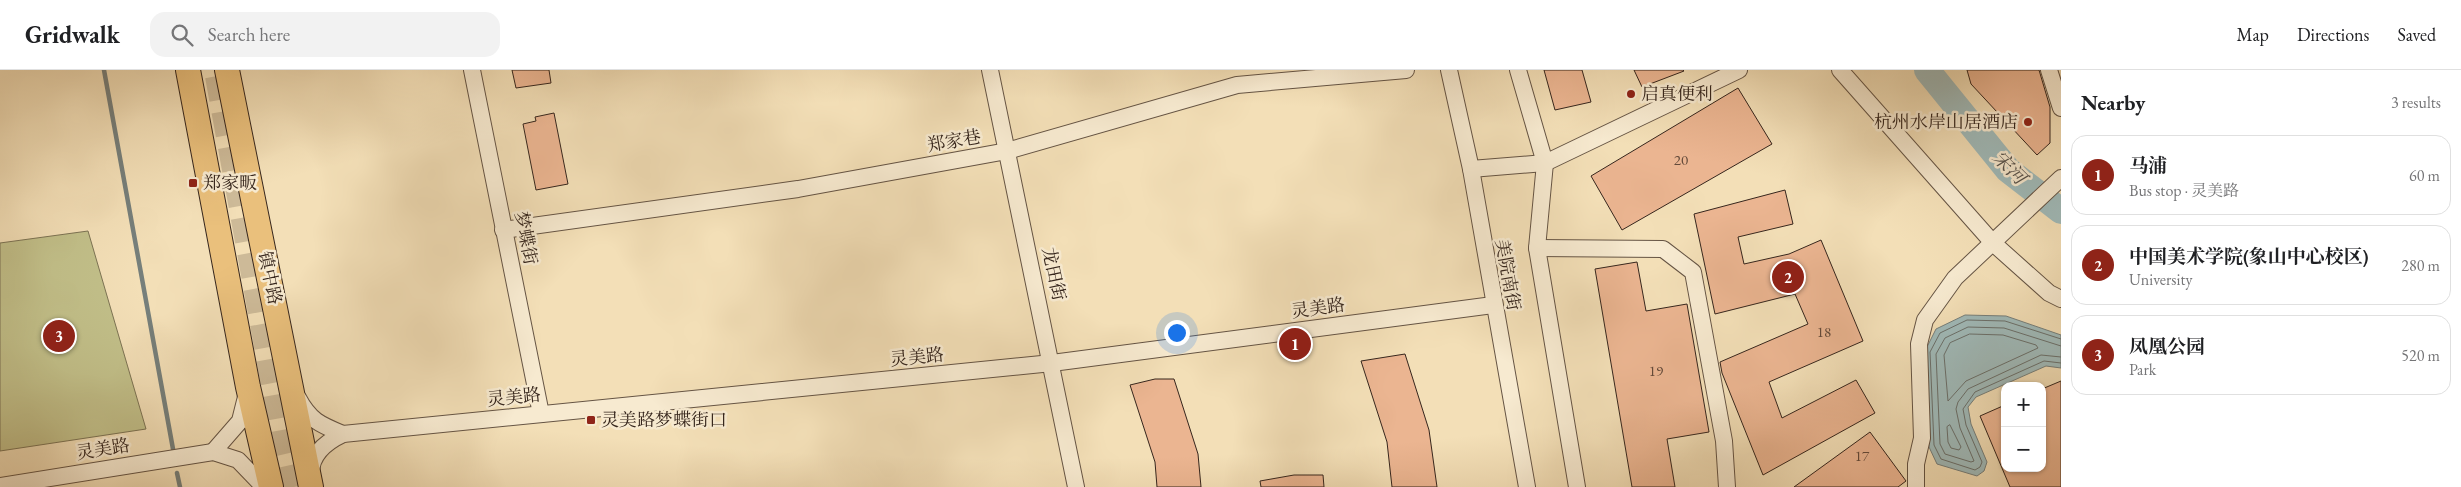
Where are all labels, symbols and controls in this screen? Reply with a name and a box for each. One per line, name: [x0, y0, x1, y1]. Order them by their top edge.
search box: [150, 12, 500, 57]
text: Gridwalk: [25, 19, 120, 50]
icon: search: [168, 21, 196, 49]
text: Search here: [208, 22, 290, 47]
text: Map: [2237, 23, 2269, 46]
text: Directions: [2297, 23, 2369, 46]
text: Saved: [2397, 23, 2436, 46]
place label: 启真便利: [1641, 82, 1713, 105]
marker: 启真便利: [1625, 88, 1637, 100]
text: Nearby: [2081, 89, 2145, 116]
text: 3 results: [2391, 92, 2441, 113]
place label: 杭州水岸山居酒店: [1874, 110, 2018, 133]
marker: 杭州水岸山居酒店: [2022, 116, 2034, 128]
street label: 郑家巷: [925, 124, 982, 157]
water label: 宋河: [1987, 145, 2034, 192]
house number: 20: [1674, 150, 1688, 169]
text: 马浦: [2129, 153, 2167, 178]
text: 1: [2094, 165, 2102, 186]
text: 60 m: [2409, 165, 2440, 186]
place label: 郑家畈: [203, 171, 257, 194]
marker: 郑家畈: [187, 177, 199, 189]
text: Bus stop · 灵美路: [2129, 180, 2239, 201]
street label: 梦蝶街: [510, 209, 543, 267]
street label: 美院南街: [1491, 237, 1526, 312]
text: 中国美术学院(象山中心校区): [2129, 244, 2369, 269]
street label: 龙田街: [1038, 245, 1071, 303]
street label: 镇中路: [254, 249, 287, 307]
text: 2: [2094, 255, 2102, 276]
text: 280 m: [2401, 255, 2440, 276]
pin: 2: [1772, 258, 1804, 296]
text: University: [2129, 269, 2193, 290]
street label: 灵美路: [1290, 292, 1346, 323]
pin: 3: [43, 317, 75, 355]
your location: [1164, 320, 1190, 346]
house number: 18: [1817, 322, 1831, 341]
pin: 1: [1279, 325, 1311, 363]
text: 凤凰公园: [2129, 334, 2205, 359]
street label: 灵美路: [889, 342, 945, 371]
text: 3: [2094, 345, 2102, 366]
text: 520 m: [2401, 345, 2440, 366]
text: Park: [2129, 359, 2156, 380]
house number: 19: [1649, 361, 1663, 380]
street label: 灵美路: [486, 382, 542, 411]
map controls: [2001, 382, 2046, 472]
button: +: [2001, 382, 2046, 427]
place label: 灵美路梦蝶街口: [601, 408, 727, 431]
marker: 灵美路梦蝶街口: [585, 414, 597, 426]
button: −: [2001, 427, 2046, 472]
street label: 灵美路: [74, 433, 131, 464]
house number: 17: [1855, 446, 1870, 465]

